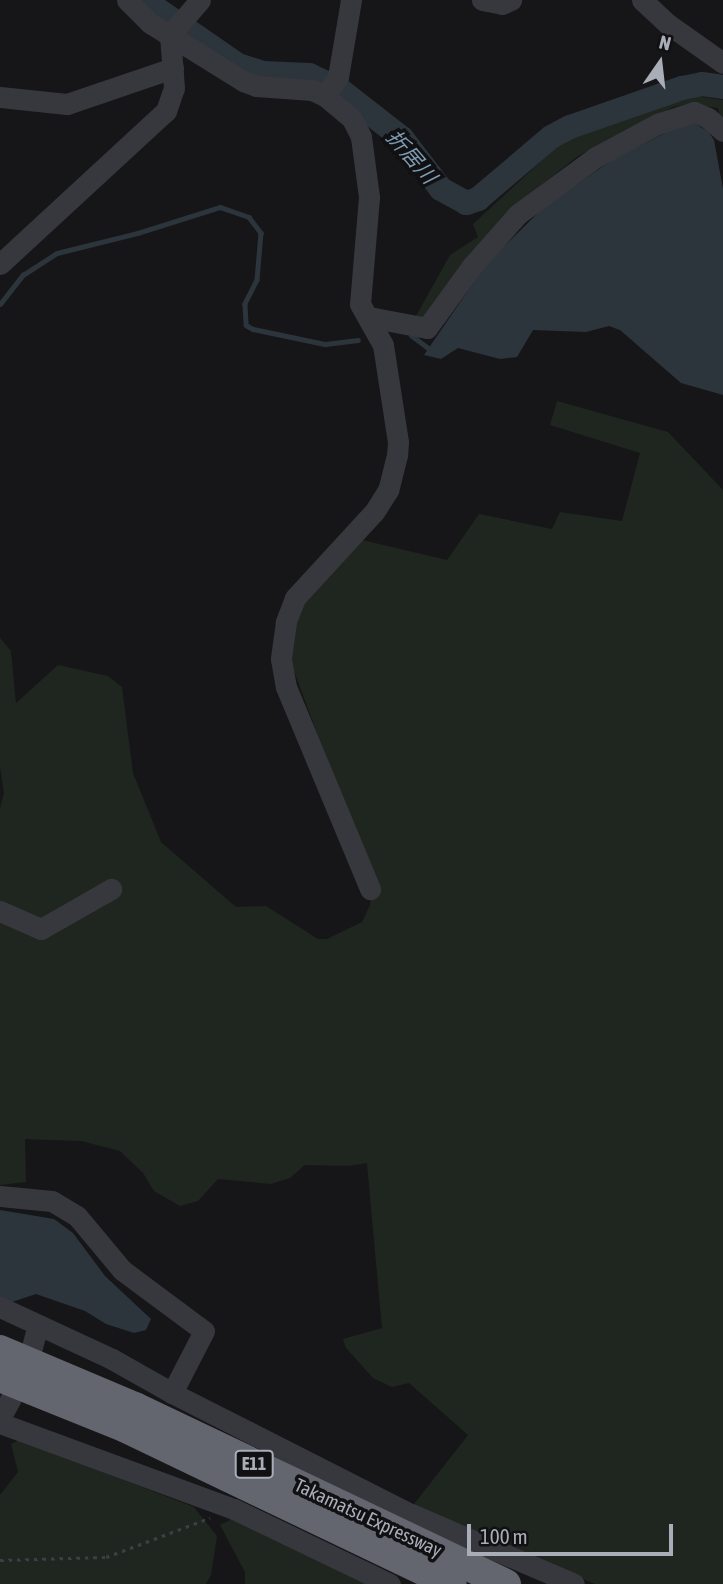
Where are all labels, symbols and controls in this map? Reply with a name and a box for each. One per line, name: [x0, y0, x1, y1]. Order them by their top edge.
north arrow: [625, 28, 695, 98]
text: N: [657, 31, 673, 55]
water label: 折居川: [382, 124, 442, 188]
road number: E11: [233, 1450, 275, 1478]
street label: Takamatsu Expressway: [291, 1474, 445, 1562]
scale bar: [471, 1510, 678, 1554]
text: 100 m: [480, 1524, 528, 1548]

